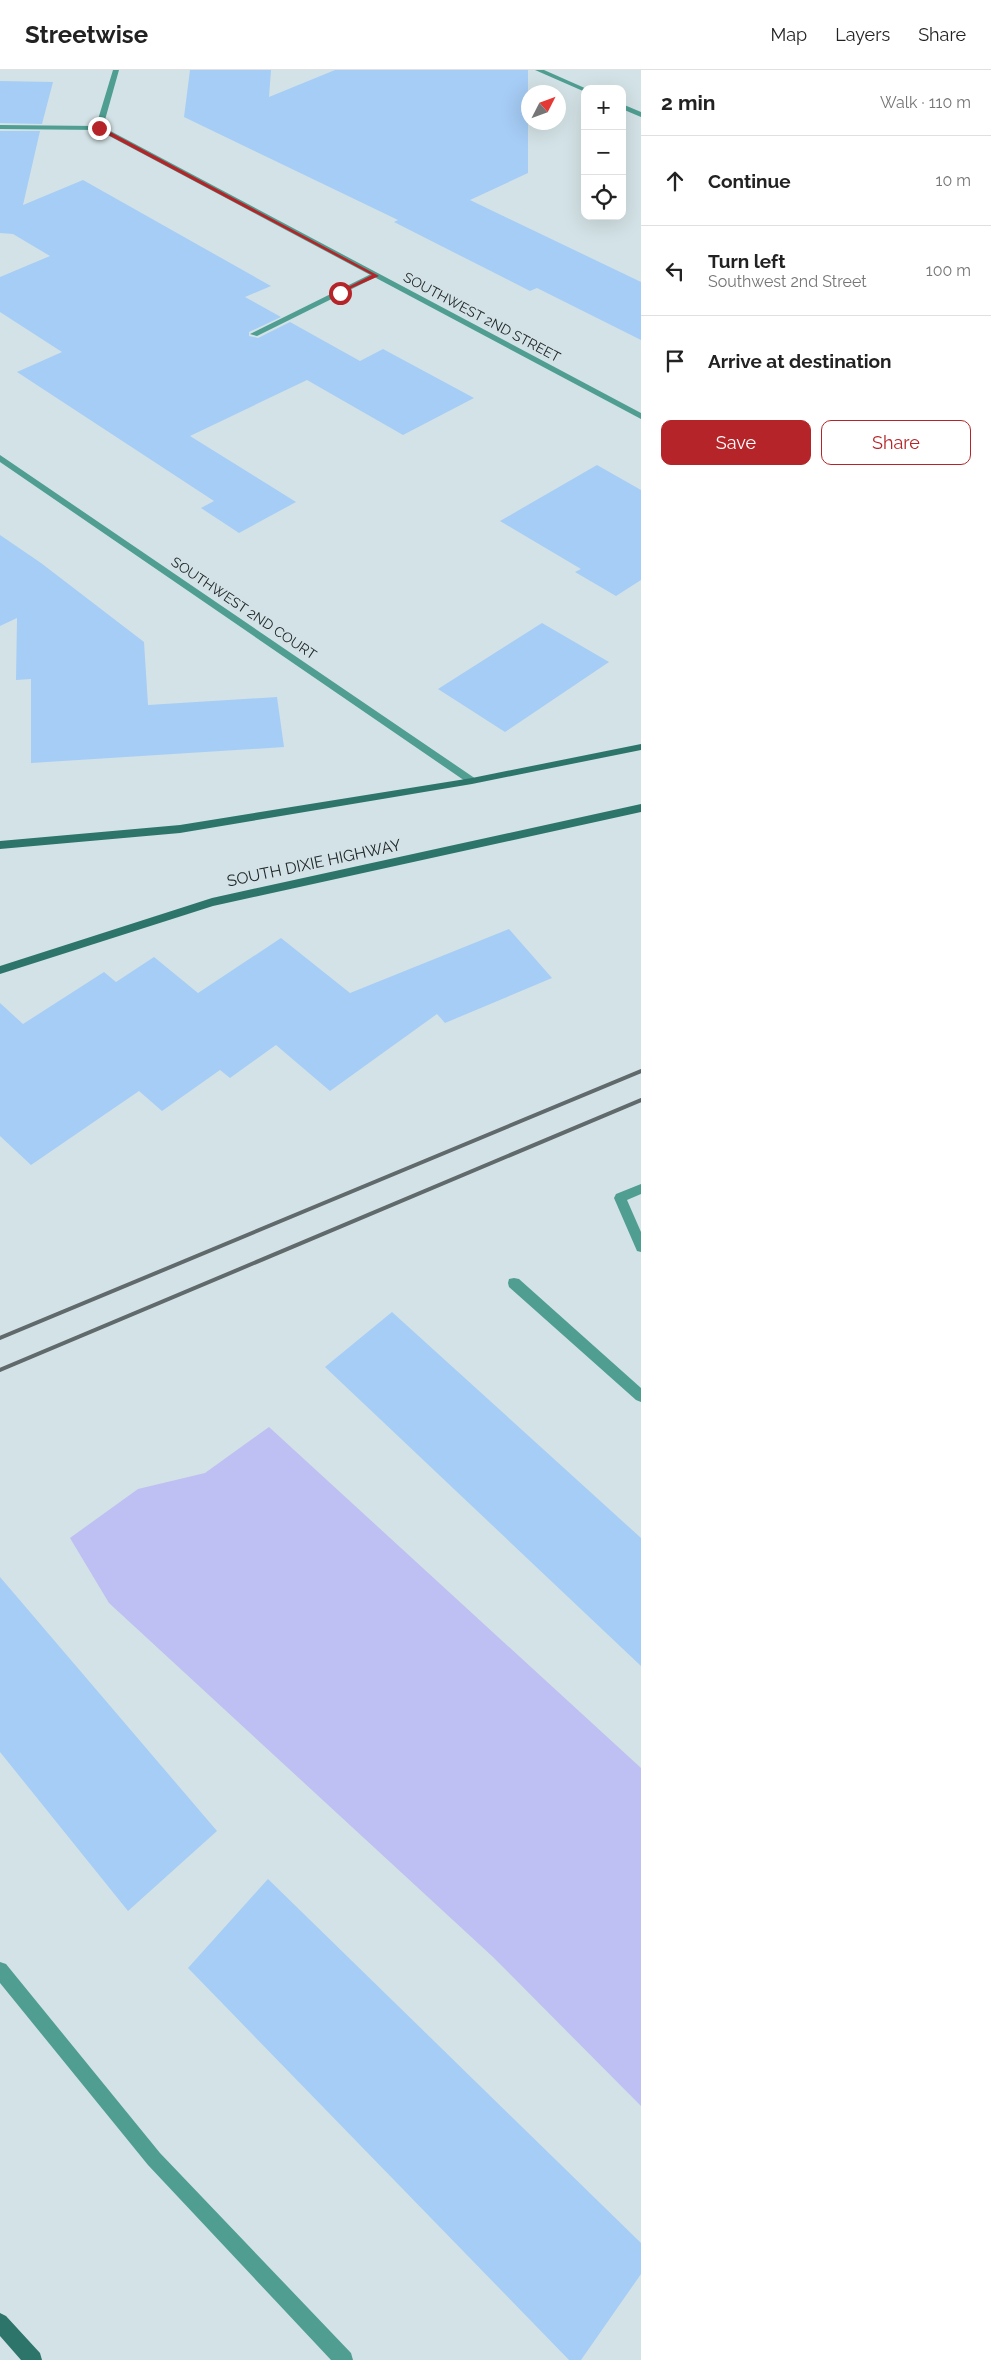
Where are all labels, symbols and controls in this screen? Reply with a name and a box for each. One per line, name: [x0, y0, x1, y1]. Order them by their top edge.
text: Streetwise: [25, 20, 148, 49]
text: Map: [771, 24, 807, 45]
text: Layers: [835, 24, 890, 45]
text: Share: [918, 24, 966, 45]
north arrow: [521, 85, 566, 130]
map controls: [581, 85, 626, 220]
button: +: [581, 85, 626, 130]
text: 2 min: [661, 90, 715, 115]
text: Walk · 110 m: [880, 93, 971, 112]
route end: [88, 117, 111, 140]
button: −: [581, 130, 626, 175]
icon: ahead: [661, 167, 689, 195]
text: Continue: [708, 170, 791, 192]
text: 10 m: [936, 171, 971, 190]
button: locate: [581, 175, 626, 220]
text: Turn left: [708, 250, 785, 272]
icon: left: [661, 257, 689, 285]
text: 100 m: [926, 261, 971, 280]
street label: SOUTHWEST 2ND STREET: [401, 269, 563, 365]
text: Southwest 2nd Street: [708, 272, 867, 291]
route start: [329, 282, 352, 305]
icon: arrive: [661, 347, 689, 375]
text: Arrive at destination: [708, 350, 892, 372]
button: Save: [661, 420, 811, 465]
button: Share: [821, 420, 971, 465]
street label: SOUTHWEST 2ND COURT: [168, 553, 320, 663]
street label: SOUTH DIXIE HIGHWAY: [225, 835, 403, 891]

